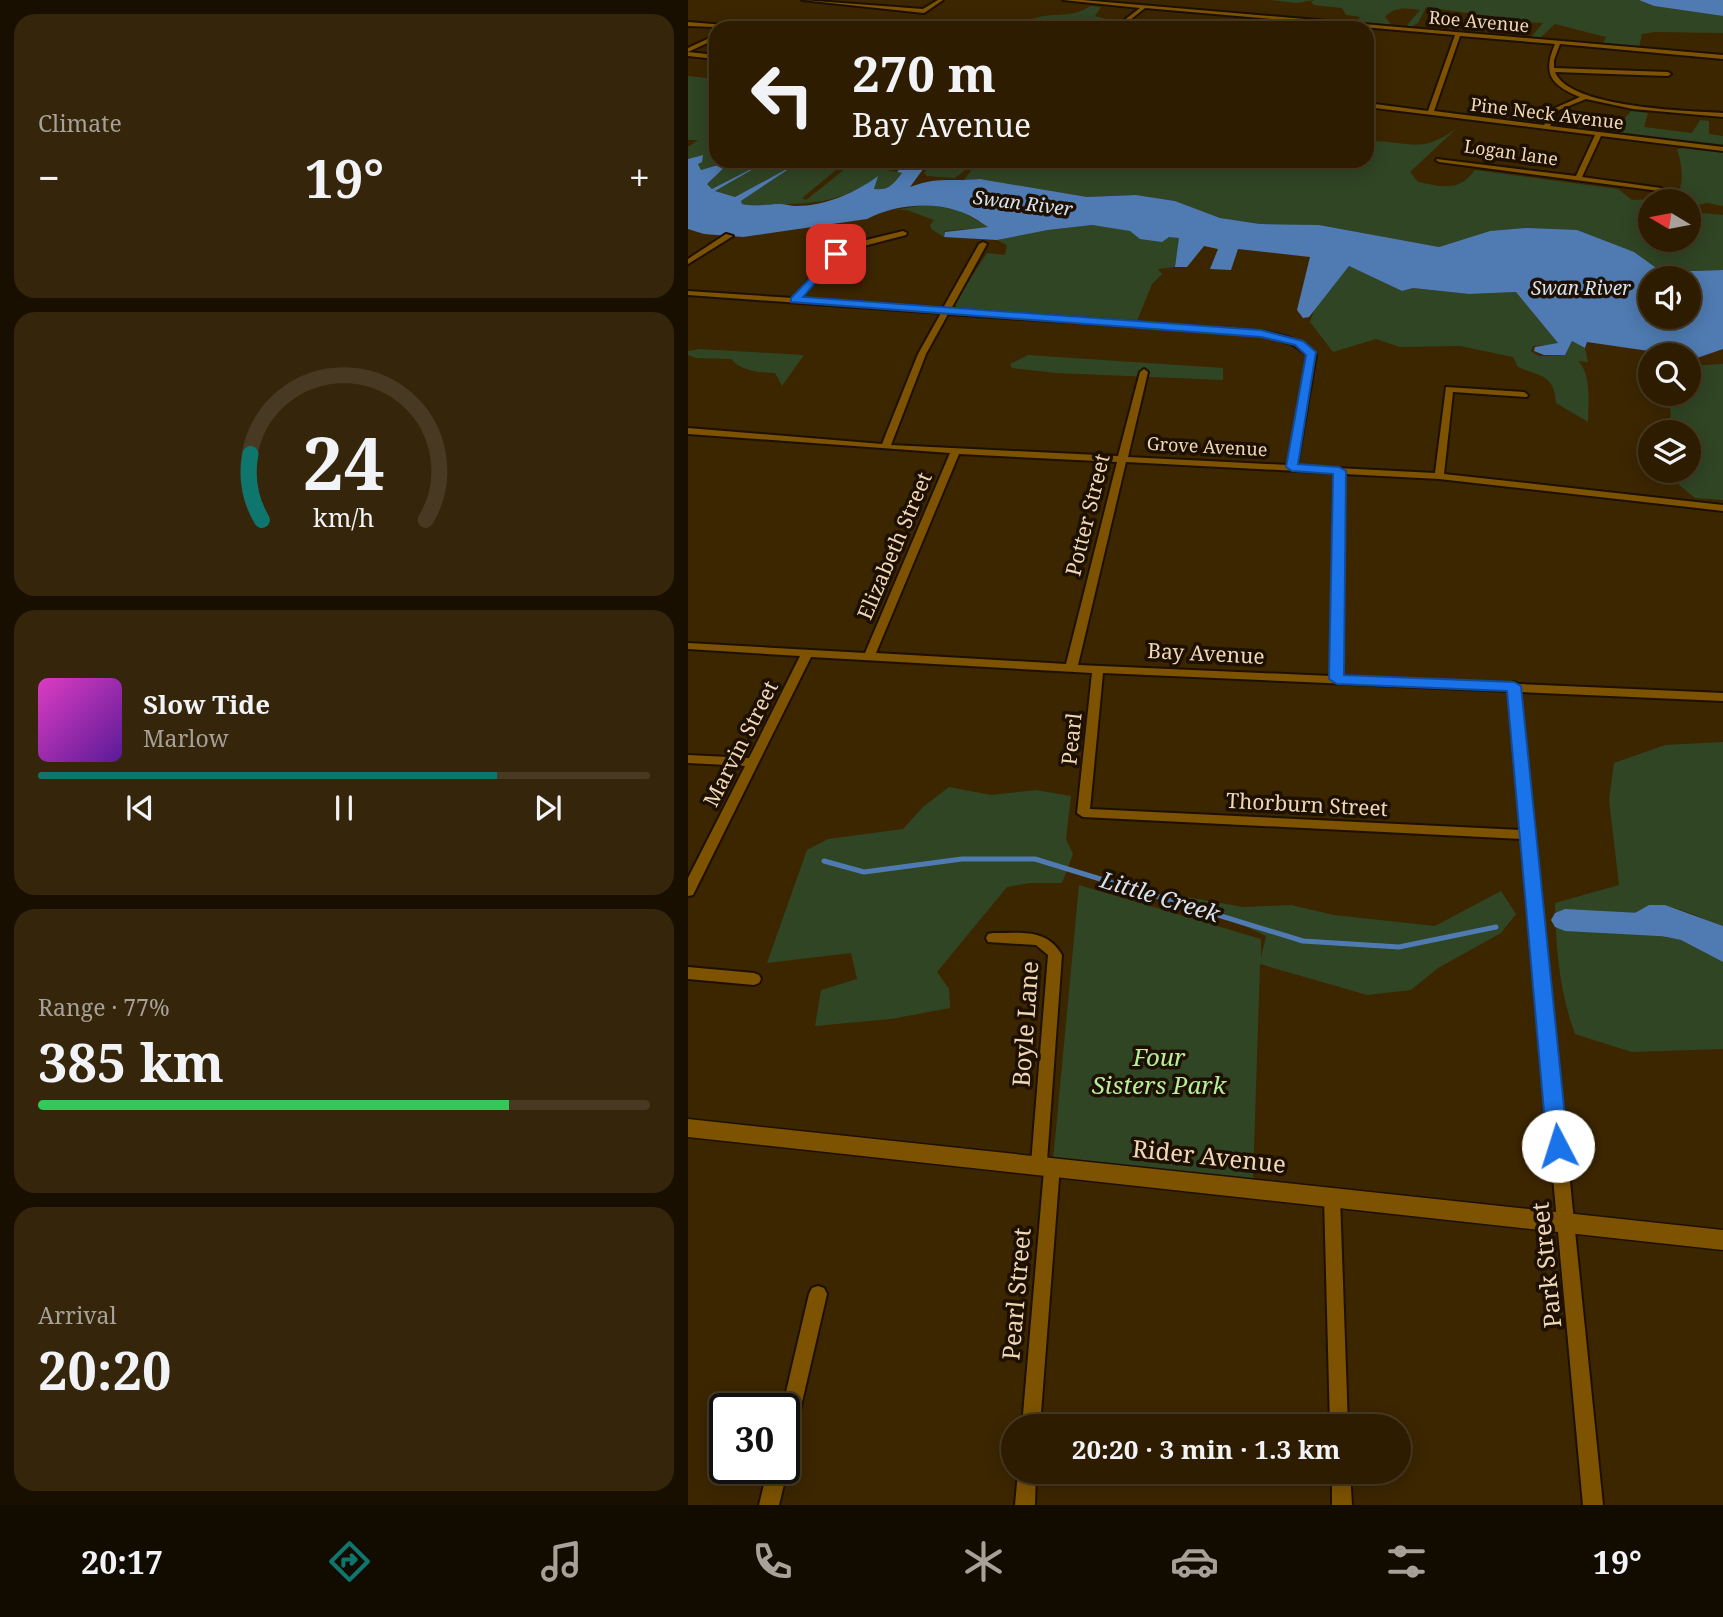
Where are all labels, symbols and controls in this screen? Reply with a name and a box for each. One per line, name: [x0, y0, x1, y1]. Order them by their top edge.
street label: Roe Avenue: [1428, 5, 1530, 37]
text: 270 m: [852, 40, 996, 106]
icon: left: [737, 49, 828, 140]
street label: Pine Neck Avenue: [1469, 92, 1625, 134]
text: Bay Avenue: [852, 103, 1031, 146]
text: Climate: [38, 107, 122, 139]
street label: Logan lane: [1463, 134, 1560, 170]
text: 19°: [305, 142, 384, 213]
text: −: [38, 151, 60, 203]
text: +: [629, 151, 650, 203]
water label: Swan River: [972, 184, 1074, 222]
north arrow: [1638, 189, 1701, 252]
map controls: [1638, 189, 1701, 483]
pin: [806, 224, 866, 284]
icon: arrive: [817, 235, 855, 273]
button: sound: [1638, 266, 1701, 329]
water label: Swan River: [1531, 275, 1631, 301]
button: search: [1638, 343, 1701, 406]
text: 24: [303, 413, 385, 512]
button: layers: [1638, 420, 1701, 483]
street label: Grove Avenue: [1146, 431, 1268, 461]
street label: Potter Street: [1058, 451, 1116, 579]
street label: Elizabeth Street: [850, 468, 938, 624]
text: km/h: [313, 500, 375, 534]
street label: Bay Avenue: [1147, 636, 1265, 670]
street label: Marvin Street: [696, 676, 784, 811]
text: Slow Tide: [143, 686, 270, 722]
street label: Pearl: [1054, 711, 1088, 766]
text: Marlow: [143, 722, 229, 754]
street label: Thorburn Street: [1225, 786, 1389, 822]
icon: previous: [121, 789, 159, 827]
icon: pause: [325, 789, 363, 827]
icon: next: [529, 789, 567, 827]
water label: Little Creek: [1096, 862, 1225, 930]
street label: Boyle Lane: [1004, 960, 1045, 1088]
text: Range · 77%: [38, 991, 170, 1023]
text: 385 km: [38, 1026, 224, 1097]
park label: Four Sisters Park: [1092, 1040, 1228, 1101]
position arrow: [1521, 1109, 1595, 1183]
street label: Rider Avenue: [1131, 1131, 1288, 1180]
street label: Park Street: [1522, 1201, 1569, 1330]
street label: Pearl Street: [993, 1226, 1038, 1361]
text: Arrival: [38, 1299, 117, 1331]
text: 20:20: [38, 1334, 171, 1405]
speed limit sign: 30: [709, 1393, 800, 1484]
text: 20:20 · 3 min · 1.3 km: [1072, 1431, 1340, 1467]
icon: directions: [325, 1537, 374, 1586]
icon: music: [537, 1537, 586, 1586]
icon: phone: [748, 1537, 797, 1586]
icon: climate: [959, 1537, 1008, 1586]
icon: car: [1170, 1537, 1219, 1586]
icon: filters: [1382, 1537, 1431, 1586]
text: 20:17: [81, 1540, 163, 1583]
text: 19°: [1593, 1540, 1642, 1583]

